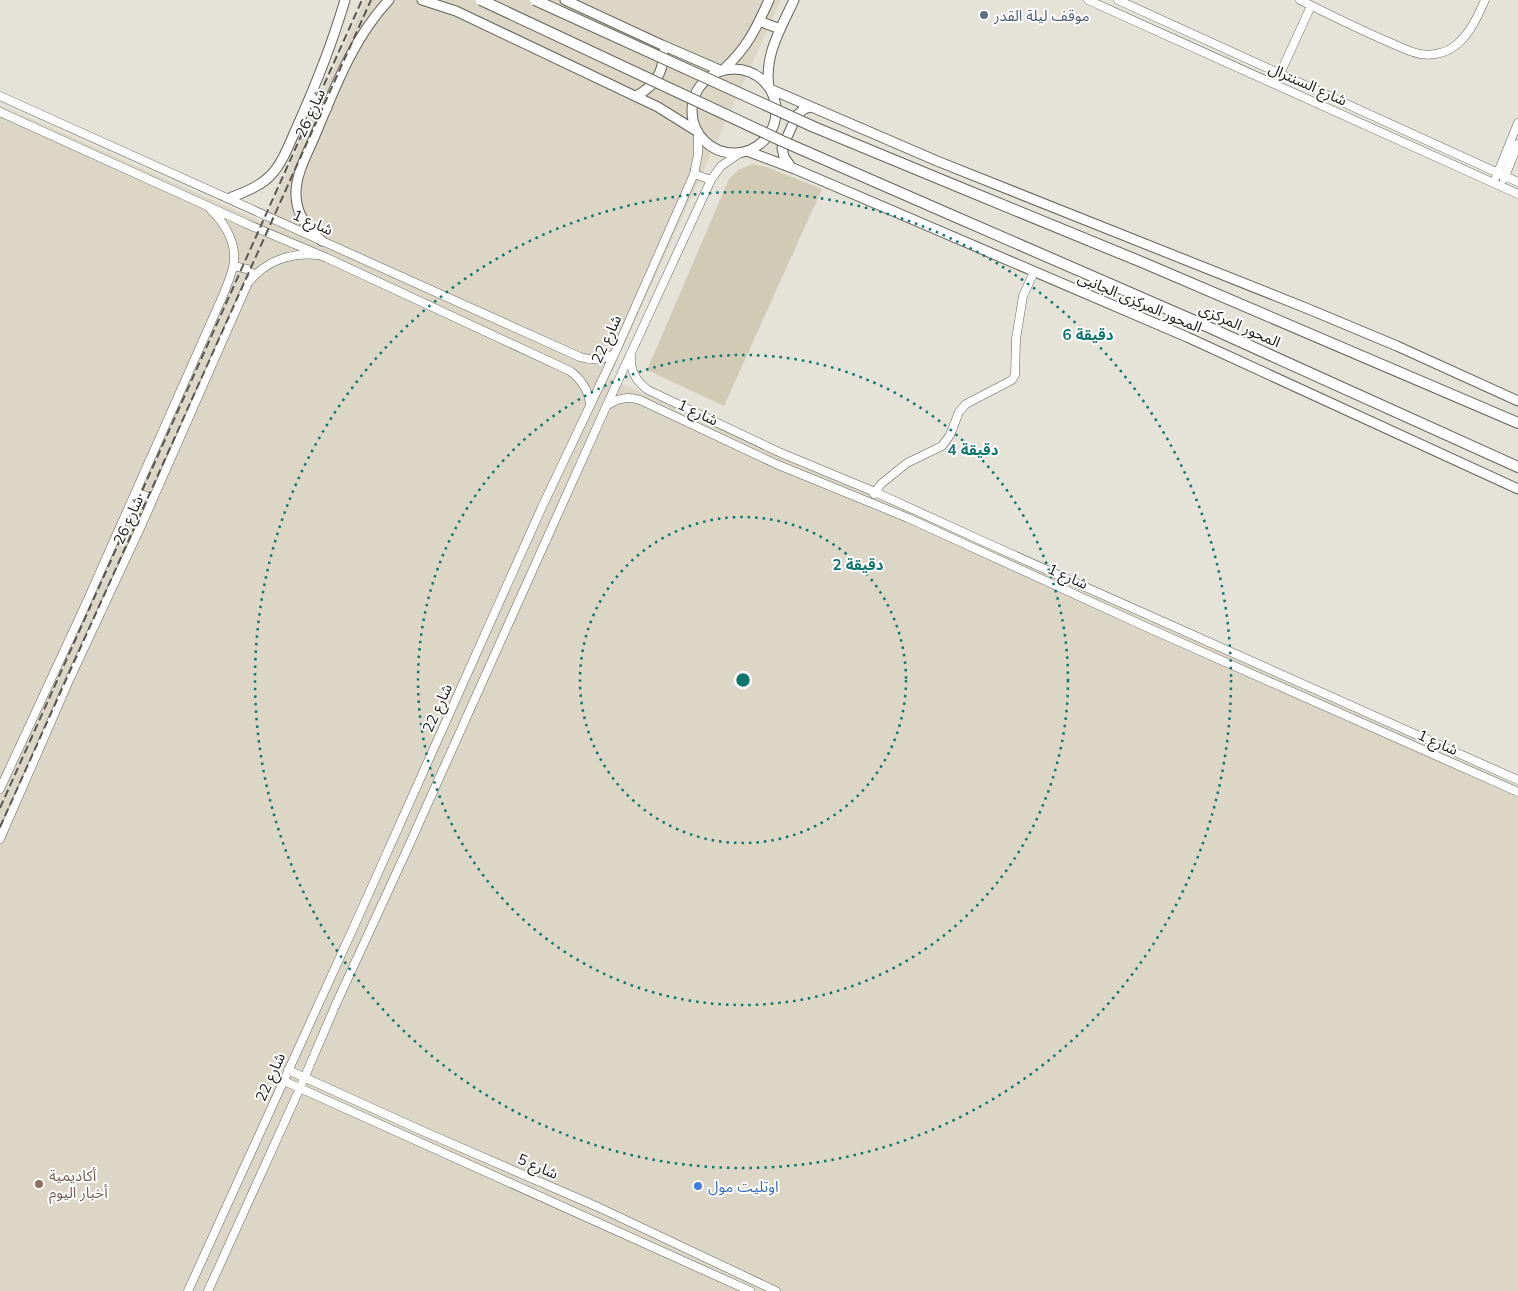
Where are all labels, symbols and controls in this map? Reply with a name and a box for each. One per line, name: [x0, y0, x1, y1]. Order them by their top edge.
place label: موقف ليلة القدر: [993, 6, 1090, 25]
marker: موقف ليلة القدر: [978, 9, 990, 21]
street label: شارع السنترال: [1265, 58, 1350, 113]
street label: شارع 26: [291, 86, 332, 141]
street label: شارع 1: [289, 205, 336, 242]
street label: المحور المركزى الجانبى: [1075, 267, 1205, 337]
street label: المحور المركزى: [1196, 299, 1284, 351]
street label: شارع 22: [587, 312, 628, 367]
text: 6 دقيقة: [1063, 325, 1114, 344]
street label: شارع 1: [674, 394, 721, 432]
text: 4 دقيقة: [948, 440, 999, 459]
street label: شارع 26: [109, 493, 150, 548]
text: 2 دقيقة: [833, 555, 884, 574]
street label: شارع 1: [1044, 559, 1091, 596]
centre of rings: [734, 671, 752, 689]
street label: شارع 22: [418, 681, 459, 736]
street label: شارع 1: [1414, 725, 1461, 762]
street label: شارع 22: [251, 1050, 292, 1105]
street label: شارع 5: [514, 1149, 561, 1186]
place label: أكاديمية أخبار اليوم: [49, 1166, 108, 1204]
place label: اوتليت مول: [708, 1177, 779, 1196]
marker: أكاديمية أخبار اليوم: [33, 1178, 45, 1190]
marker: اوتليت مول: [692, 1180, 704, 1192]

